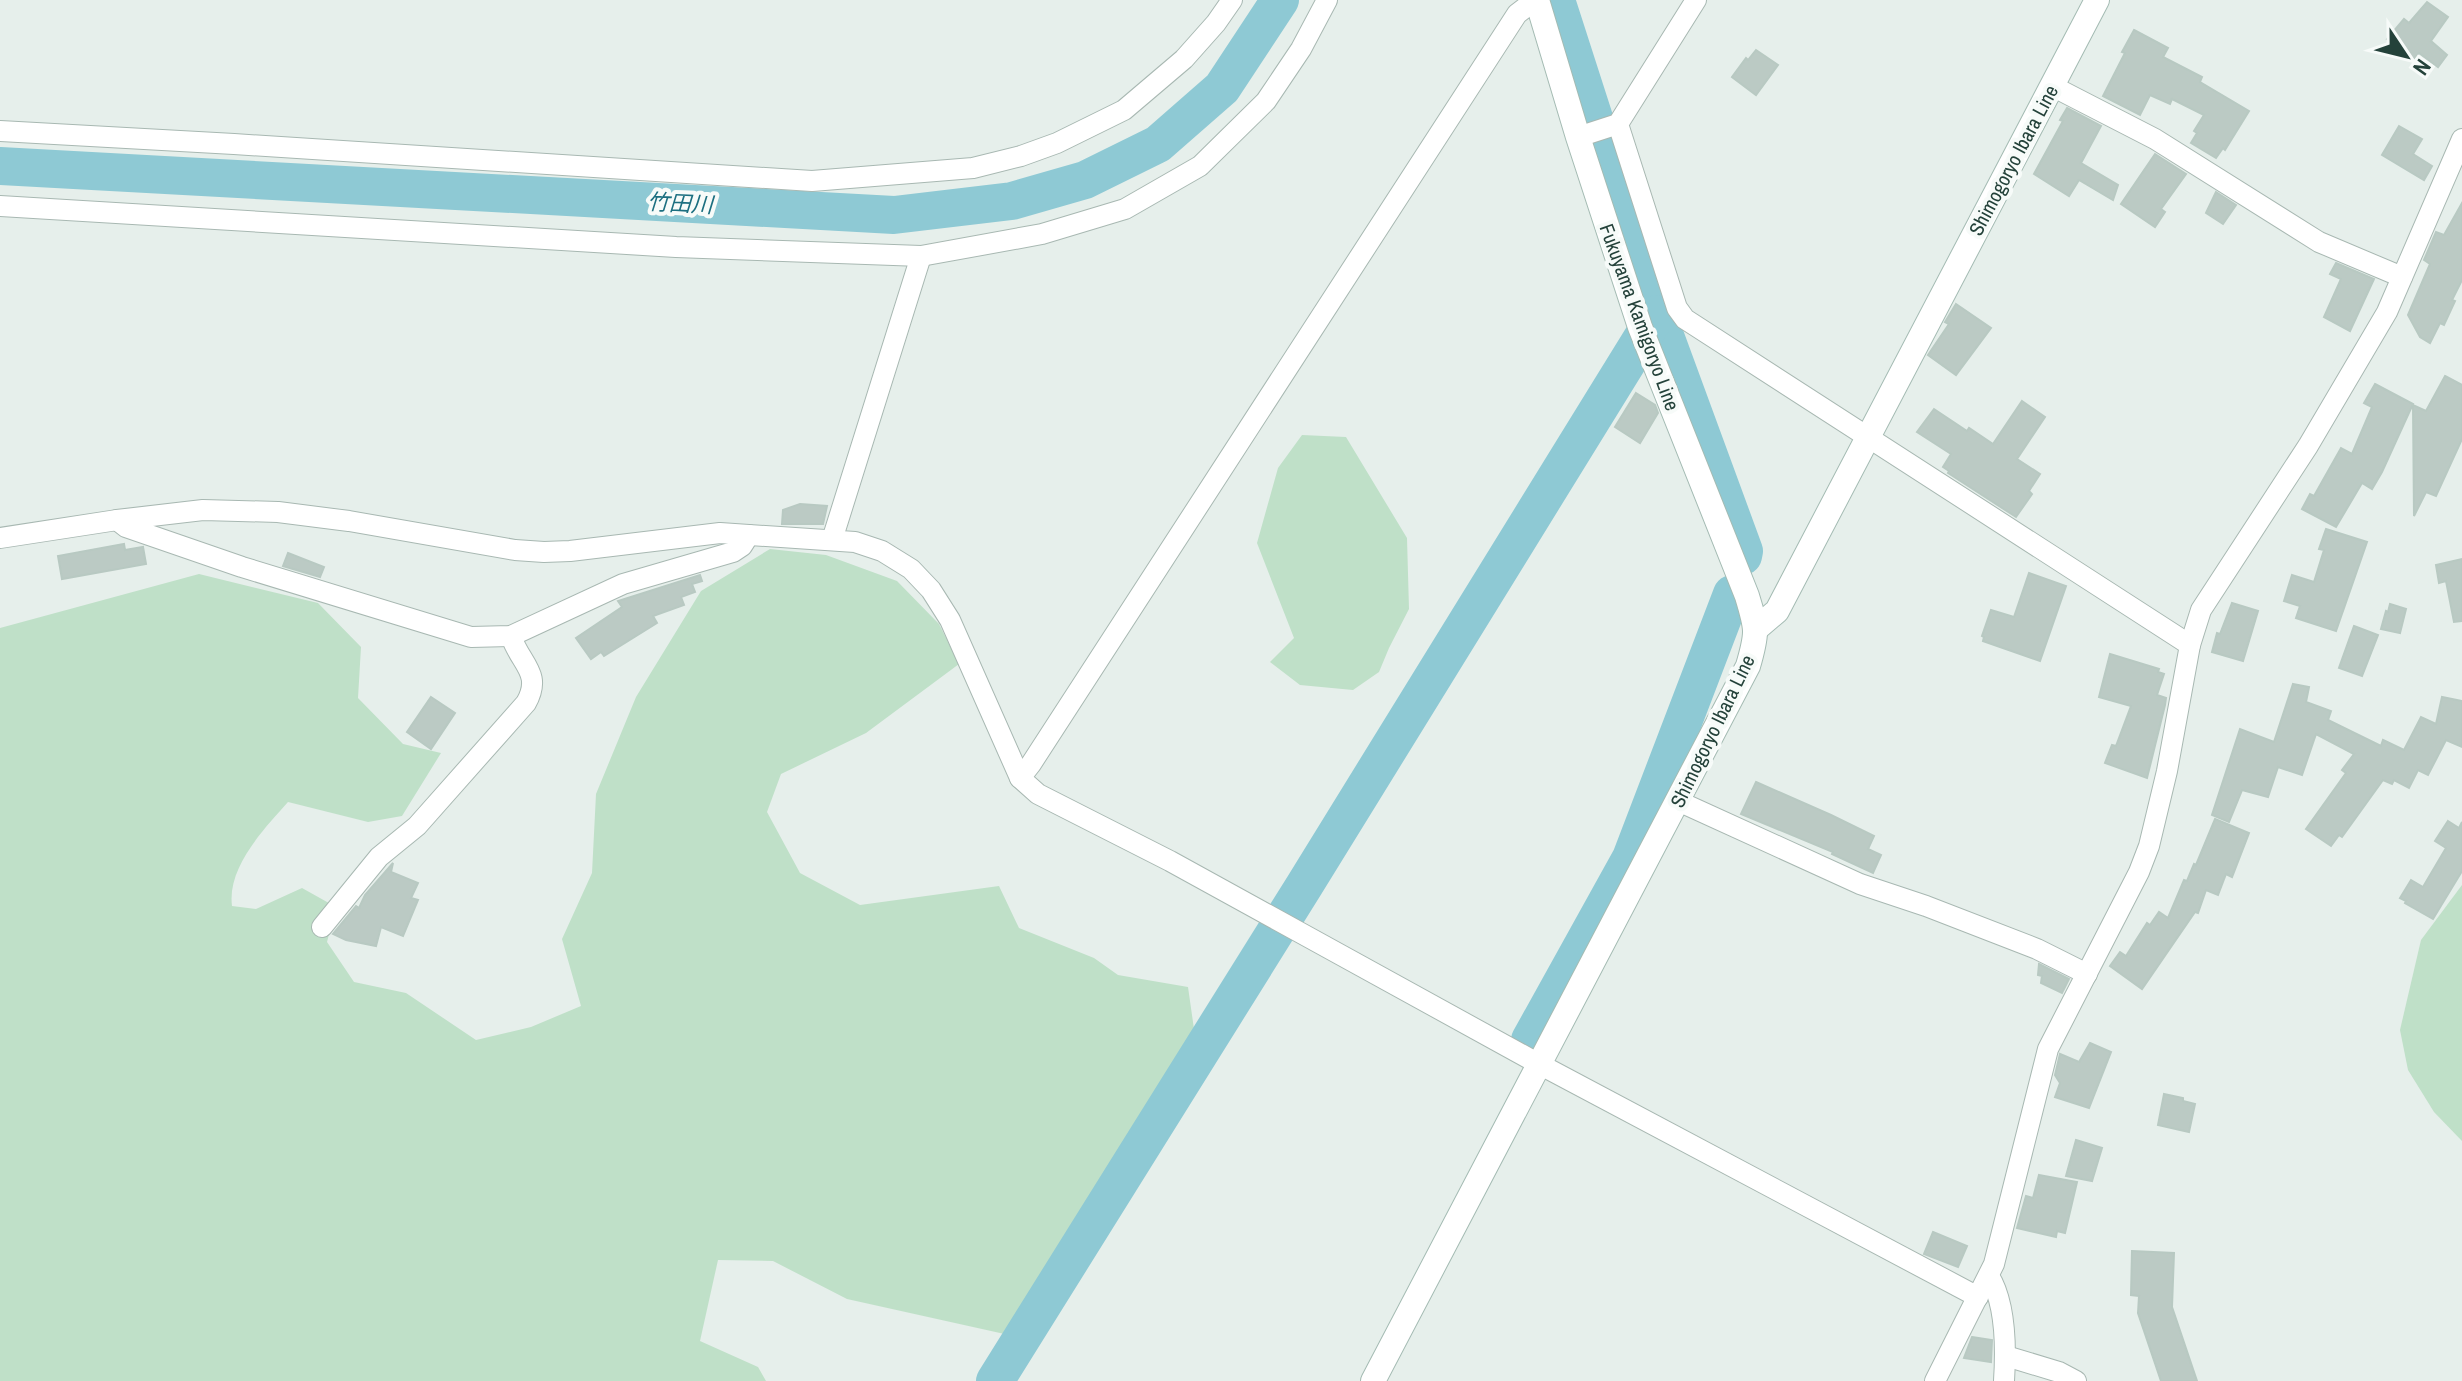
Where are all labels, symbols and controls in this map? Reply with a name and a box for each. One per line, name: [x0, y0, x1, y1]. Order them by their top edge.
north arrow: [2366, 16, 2446, 96]
text: N: [2406, 54, 2438, 81]
street label: Shimogoryo Ibara Line: [1962, 80, 2064, 240]
water label: 竹田川: [646, 186, 716, 220]
street label: Fukuyama Kamigoryo Line: [1594, 220, 1686, 414]
street label: Shimogoryo Ibara Line: [1663, 650, 1761, 812]

